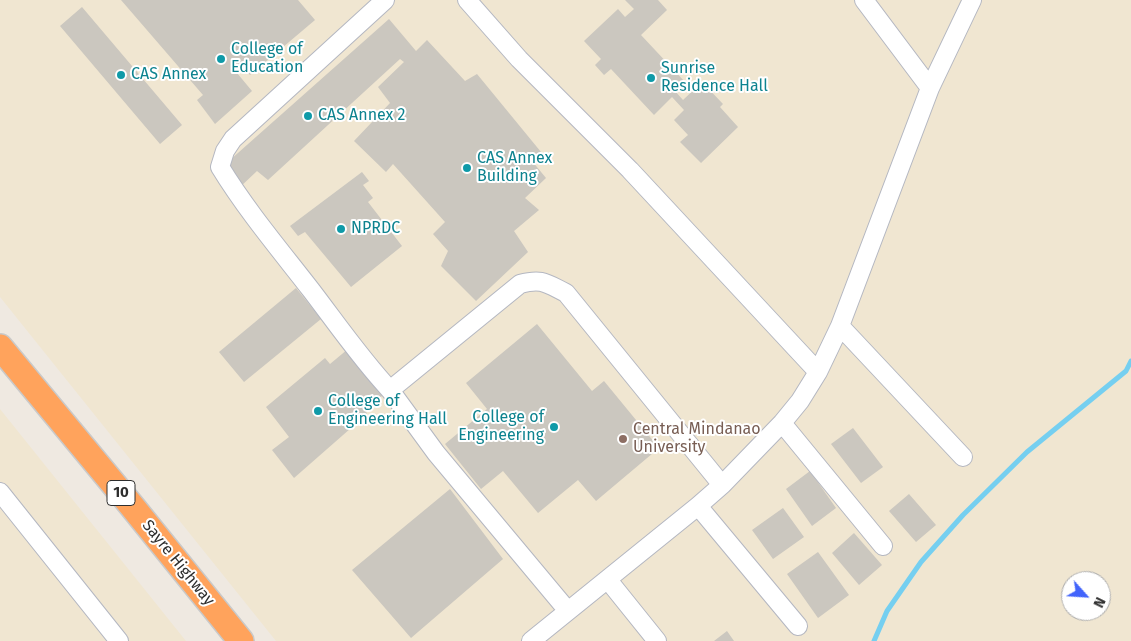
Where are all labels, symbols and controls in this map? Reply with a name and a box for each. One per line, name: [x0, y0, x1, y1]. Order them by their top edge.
place label: College of Education: [231, 40, 303, 78]
marker: College of Education: [215, 53, 227, 65]
place label: Sunrise Residence Hall: [661, 59, 768, 97]
place label: CAS Annex: [131, 65, 206, 85]
marker: CAS Annex: [115, 69, 127, 81]
marker: Sunrise Residence Hall: [645, 72, 657, 84]
place label: CAS Annex 2: [318, 106, 406, 126]
marker: CAS Annex 2: [302, 110, 314, 122]
place label: CAS Annex Building: [477, 149, 552, 187]
marker: CAS Annex Building: [461, 162, 473, 174]
place label: NPRDC: [351, 219, 400, 239]
marker: NPRDC: [335, 223, 347, 235]
place label: College of Engineering Hall: [328, 392, 447, 430]
marker: College of Engineering Hall: [312, 405, 324, 417]
place label: College of Engineering: [458, 408, 544, 446]
place label: Central Mindanao University: [633, 420, 761, 458]
marker: College of Engineering: [548, 421, 560, 433]
marker: Central Mindanao University: [617, 433, 629, 445]
road number: 10: [107, 480, 135, 506]
street label: Sayre Highway: [138, 516, 218, 610]
north arrow: [1061, 571, 1111, 621]
text: N: [1089, 594, 1109, 610]

